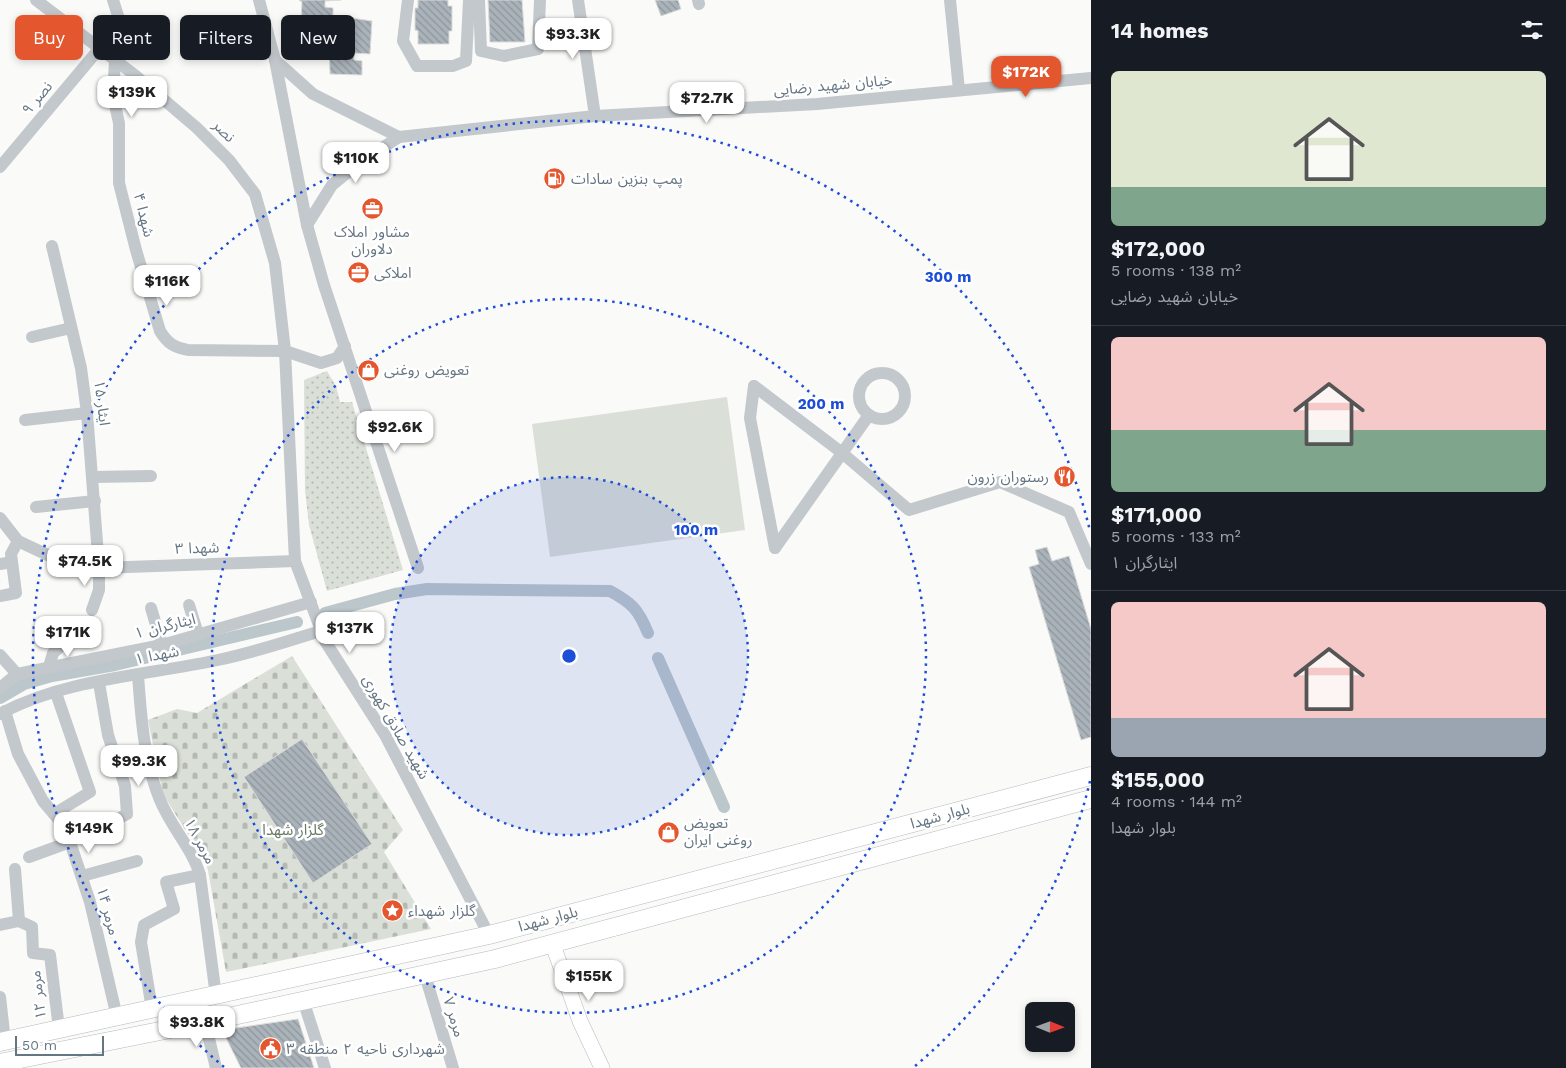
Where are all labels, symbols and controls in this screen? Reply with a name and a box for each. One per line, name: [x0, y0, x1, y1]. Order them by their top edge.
chip: Buy: [15, 15, 83, 60]
chip: Rent: [93, 15, 170, 60]
chip: Filters: [180, 15, 271, 60]
chip: New: [281, 15, 355, 60]
icon: filters: [1518, 16, 1546, 44]
pin: $93.3K: [532, 18, 614, 60]
text: 14 homes: [1111, 18, 1208, 43]
text: $93.3K: [546, 24, 600, 43]
pin: $172K: [991, 56, 1061, 98]
text: $172K: [1002, 62, 1050, 81]
street label: خیابان شهید رضایی: [773, 71, 893, 99]
pin: $139K: [97, 76, 167, 118]
street label: نصر ۹: [18, 78, 56, 118]
text: $139K: [108, 82, 156, 101]
pin: $72.7K: [666, 82, 748, 124]
text: $72.7K: [680, 88, 734, 107]
icon: home: [1284, 104, 1374, 194]
street label: نصر: [208, 115, 239, 146]
pin: $110K: [321, 142, 391, 184]
text: $110K: [333, 148, 379, 167]
fuel station icon: پمپ بنزین سادات: [543, 167, 567, 191]
place label: پمپ بنزین سادات: [571, 170, 683, 189]
street label: شهدا ۴: [130, 191, 158, 239]
office icon: مشاور املاک دلاوران: [360, 197, 384, 221]
place label: مشاور املاک دلاوران: [334, 223, 410, 258]
text: $172,000: [1111, 236, 1205, 261]
office icon: املاکی: [346, 261, 370, 285]
text: 5 rooms · 138 m²: [1111, 261, 1241, 280]
pin: $116K: [132, 264, 202, 307]
place label: املاکی: [374, 264, 412, 282]
text: 300 m: [925, 268, 971, 286]
text: $116K: [145, 271, 190, 290]
text: خیابان شهید رضایی: [1111, 287, 1238, 306]
shop icon: تعویض روغنی: [356, 358, 380, 382]
place label: تعویض روغنی: [384, 361, 469, 379]
icon: home: [1284, 369, 1374, 459]
street label: ایثار ۱۵: [90, 379, 114, 427]
text: 200 m: [798, 395, 844, 413]
pin: $92.6K: [354, 410, 436, 453]
text: $92.6K: [367, 417, 423, 436]
restaurant icon: رستوران زرون: [1053, 465, 1077, 489]
place label: رستوران زرون: [967, 468, 1049, 486]
text: $171,000: [1111, 502, 1202, 527]
text: 100 m: [674, 521, 718, 539]
text: 5 rooms · 133 m²: [1111, 527, 1241, 546]
street label: شهدا ۳: [174, 538, 220, 558]
pin: $74.5K: [44, 544, 126, 587]
text: $74.5K: [58, 551, 112, 570]
text: ایثارگران ۱: [1111, 553, 1177, 572]
street label: ایثارگران ۱: [133, 610, 197, 642]
pin: $137K: [315, 612, 385, 654]
pin: $171K: [33, 616, 103, 658]
text: $137K: [326, 618, 374, 637]
text: $171K: [46, 622, 90, 641]
icon: home: [1284, 634, 1374, 724]
street label: شهدا ۱: [133, 642, 181, 668]
centre of rings: [560, 647, 578, 665]
street label: شهید صادق کهوری: [359, 672, 433, 783]
pin: $99.3K: [98, 744, 180, 787]
text: $99.3K: [111, 751, 167, 770]
text: $155,000: [1111, 767, 1204, 792]
text: 4 rooms · 144 m²: [1111, 792, 1242, 811]
street label: بلوار شهدا: [908, 799, 972, 833]
pin: $149K: [54, 812, 124, 854]
place label: تعویض روغنی ایران: [684, 814, 753, 849]
street label: مرمر ۱۸: [180, 815, 220, 867]
text: $149K: [65, 818, 113, 837]
text: بلوار شهدا: [1111, 818, 1176, 837]
shop icon: تعویض روغنی ایران: [656, 820, 680, 844]
park label: گلزار شهدا: [262, 821, 324, 839]
street label: مرمر ۱۴: [93, 885, 123, 937]
place icon: گلزار شهداء: [380, 899, 404, 923]
place label: گلزار شهداء: [408, 902, 476, 920]
street label: بلوار شهدا: [516, 902, 580, 936]
pin: $155K: [554, 960, 624, 1002]
text: $155K: [566, 966, 612, 985]
street label: مرمر ۱۲: [26, 969, 50, 1021]
street label: مرمر ۷: [439, 995, 469, 1039]
north arrow: [1025, 1002, 1075, 1052]
map controls: [1025, 1002, 1075, 1052]
pin: $93.8K: [156, 1006, 238, 1048]
text: $93.8K: [169, 1012, 225, 1031]
scale bar: [15, 1033, 104, 1056]
text: 50 m: [22, 1037, 57, 1053]
public building icon: شهرداری ناحیه ۲ منطقه ۳: [258, 1037, 282, 1061]
place label: شهرداری ناحیه ۲ منطقه ۳: [286, 1040, 445, 1058]

